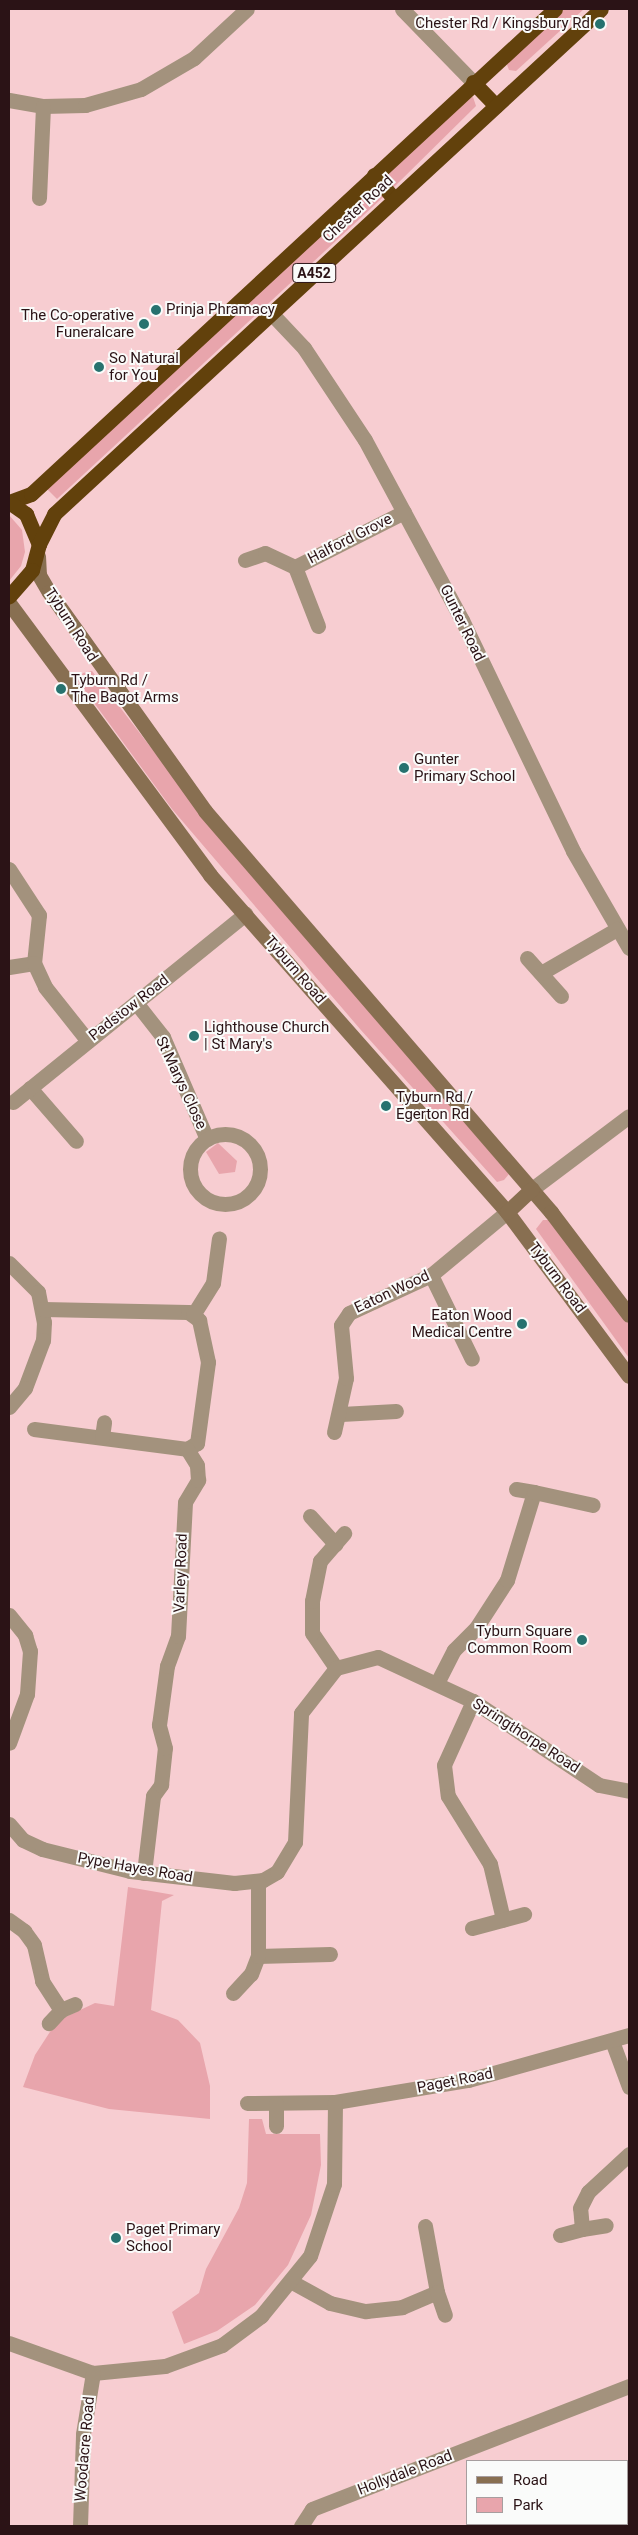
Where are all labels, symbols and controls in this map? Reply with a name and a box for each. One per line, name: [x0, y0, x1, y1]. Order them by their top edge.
place label: Chester Rd / Kingsbury Rd: [415, 15, 590, 33]
marker: Chester Rd / Kingsbury Rd: [594, 18, 606, 30]
street label: Chester Road: [319, 172, 397, 246]
road number: A452: [292, 262, 336, 284]
place label: Prinja Phramacy: [166, 301, 275, 319]
marker: Prinja Phramacy: [150, 304, 162, 316]
place label: The Co-operative Funeralcare: [21, 306, 134, 341]
marker: The Co-operative Funeralcare: [138, 318, 150, 330]
place label: So Natural for You: [109, 349, 179, 384]
marker: So Natural for You: [93, 361, 105, 373]
street label: Halford Grove: [305, 510, 395, 568]
street label: Gunter Road: [436, 582, 488, 664]
street label: Tyburn Road: [41, 585, 101, 665]
place label: Tyburn Rd / The Bagot Arms: [71, 671, 179, 706]
marker: Tyburn Rd / The Bagot Arms: [55, 683, 67, 695]
place label: Gunter Primary School: [414, 750, 515, 785]
marker: Gunter Primary School: [398, 762, 410, 774]
street label: Tyburn Road: [261, 933, 329, 1007]
street label: Padstow Road: [85, 971, 173, 1045]
place label: Lighthouse Church | St Mary's: [204, 1018, 329, 1053]
marker: Lighthouse Church | St Mary's: [188, 1030, 200, 1042]
street label: St Marys Close: [152, 1034, 210, 1132]
place label: Tyburn Rd / Egerton Rd: [396, 1088, 473, 1123]
marker: Tyburn Rd / Egerton Rd: [380, 1100, 392, 1112]
street label: Tyburn Road: [525, 1239, 589, 1317]
street label: Eaton Wood: [352, 1267, 432, 1317]
place label: Eaton Wood Medical Centre: [412, 1306, 512, 1341]
marker: Eaton Wood Medical Centre: [516, 1318, 528, 1330]
street label: Varley Road: [171, 1533, 191, 1613]
place label: Tyburn Square Common Room: [467, 1622, 572, 1657]
marker: Tyburn Square Common Room: [576, 1634, 588, 1646]
street label: Springthorpe Road: [469, 1695, 583, 1777]
street label: Pype Hayes Road: [76, 1849, 194, 1887]
street label: Paget Road: [416, 2065, 494, 2097]
place label: Paget Primary School: [126, 2220, 220, 2255]
marker: Paget Primary School: [110, 2232, 122, 2244]
street label: Woodacre Road: [71, 2396, 99, 2502]
street label: Hollydale Road: [355, 2447, 455, 2499]
legend: [466, 2460, 628, 2525]
text: Road: [513, 2471, 547, 2489]
text: Park: [513, 2496, 543, 2514]

